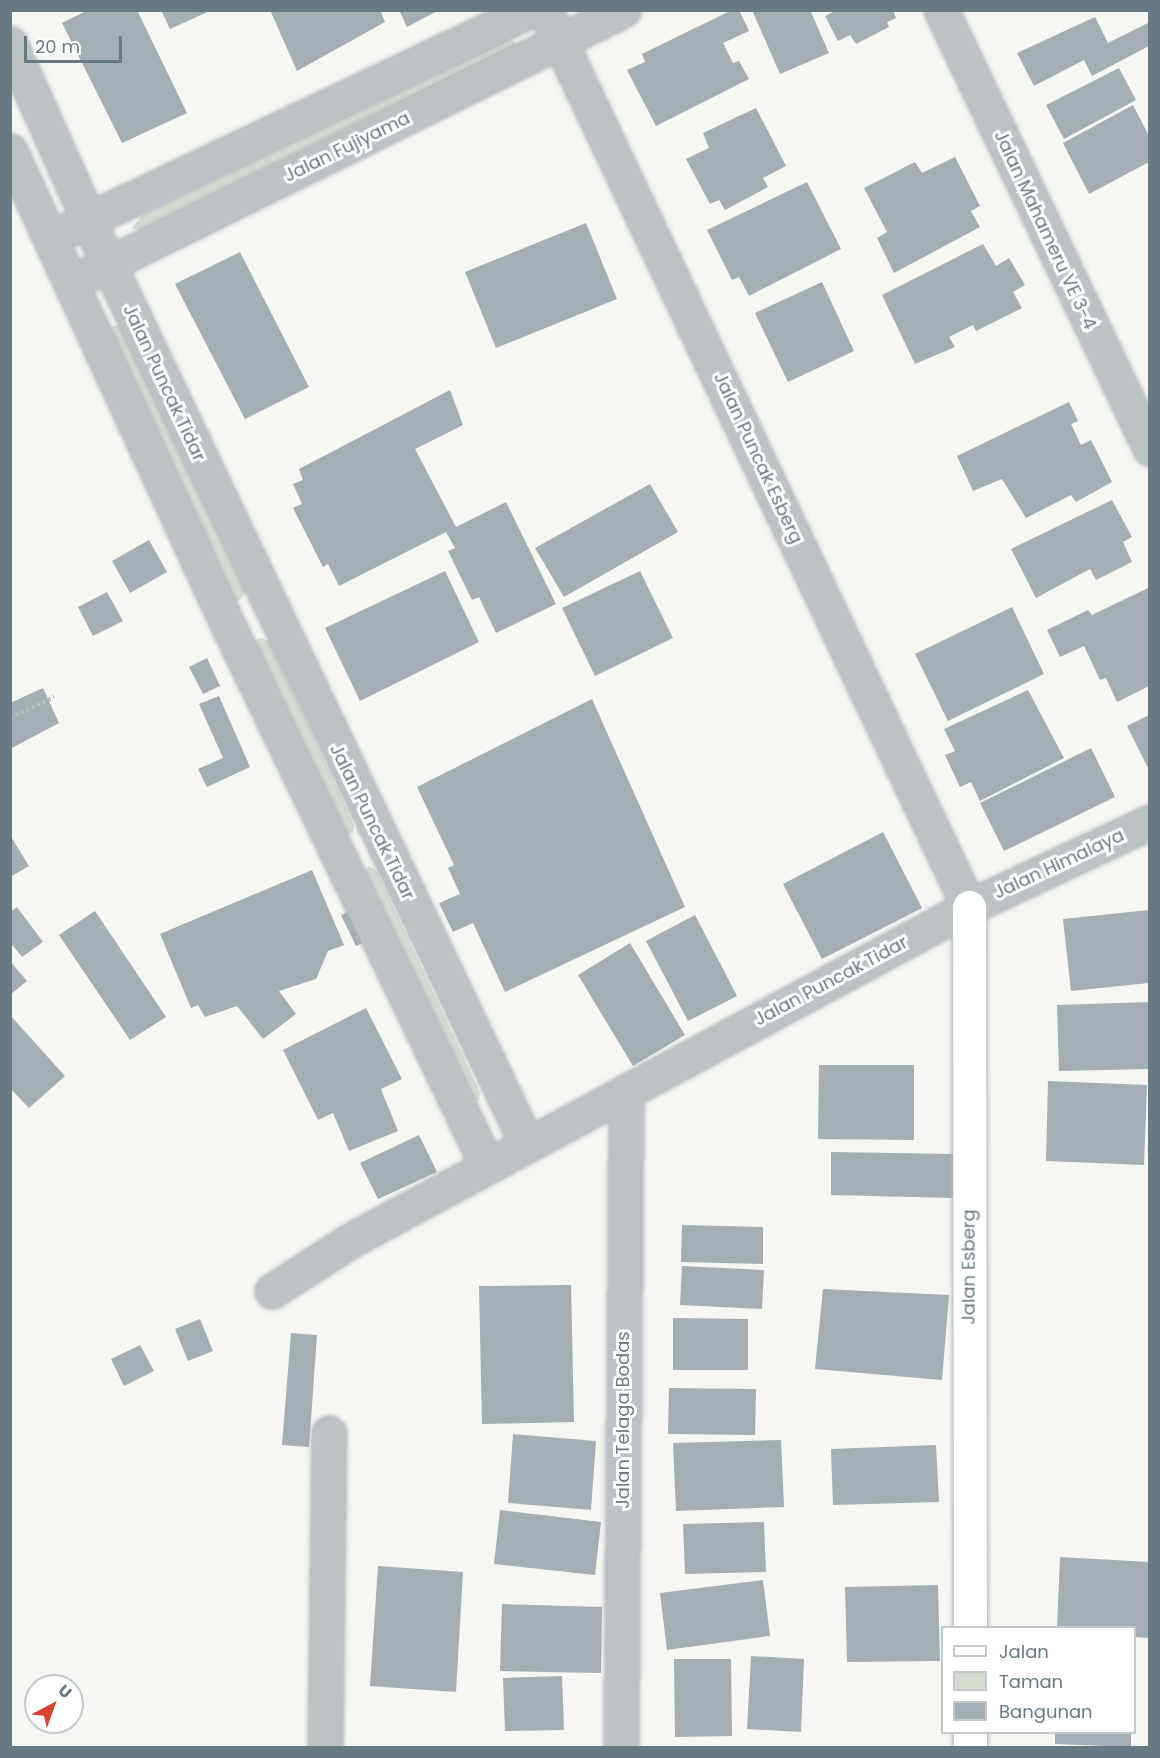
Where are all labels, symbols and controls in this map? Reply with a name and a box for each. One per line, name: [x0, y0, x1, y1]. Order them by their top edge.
scale bar: [27, 24, 124, 62]
text: 20 m: [35, 34, 80, 59]
street label: Jalan Fujiyama: [281, 107, 413, 187]
street label: Jalan Mahameru VE 3-4: [989, 127, 1101, 333]
street label: Jalan Puncak Tidar: [118, 301, 210, 465]
street label: Jalan Puncak Esberg: [709, 369, 807, 547]
street label: Jalan Puncak Tidar: [325, 741, 419, 903]
street label: Jalan Himalaya: [990, 824, 1128, 904]
street label: Jalan Puncak Tidar: [751, 931, 911, 1031]
street label: Jalan Esberg: [958, 1209, 980, 1325]
street label: Jalan Telaga Bodas: [612, 1331, 634, 1509]
legend: [941, 1626, 1136, 1734]
text: Jalan: [999, 1639, 1049, 1664]
text: Taman: [999, 1669, 1063, 1694]
north arrow: [24, 1674, 84, 1734]
text: U: [53, 1679, 77, 1704]
text: Bangunan: [999, 1699, 1093, 1724]

